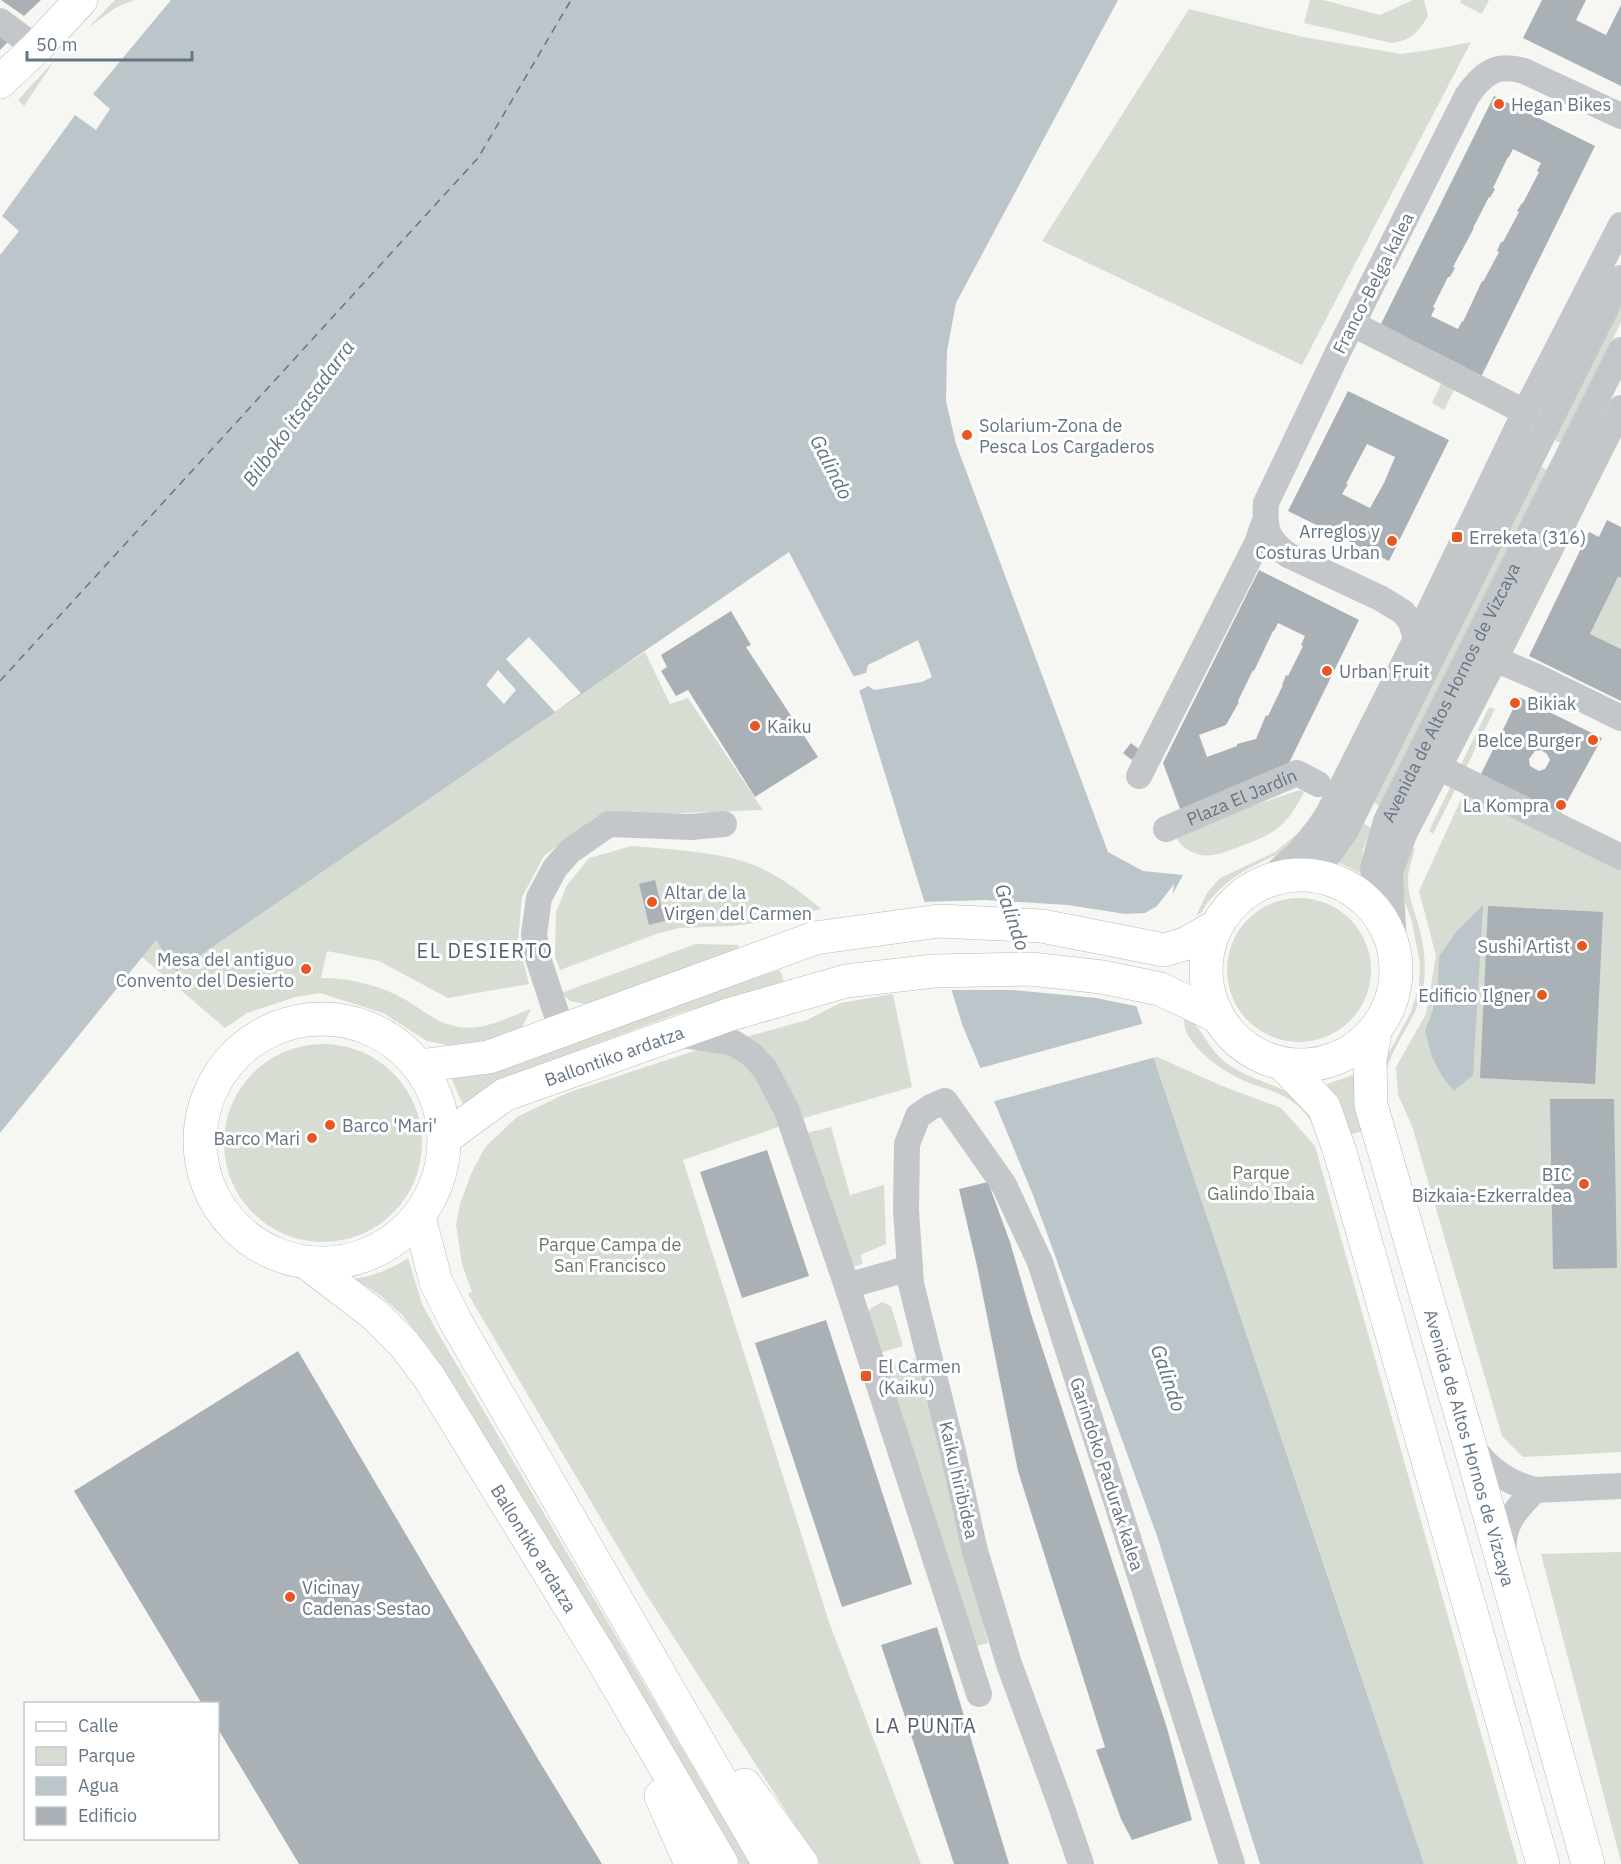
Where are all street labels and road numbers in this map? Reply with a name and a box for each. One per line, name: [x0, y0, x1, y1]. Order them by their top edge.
street label: Franco-Belga kalea: [1327, 208, 1419, 358]
street label: Avenida de Altos Hornos de Vizcaya: [1376, 558, 1525, 826]
street label: Plaza El Jardín: [1183, 763, 1300, 831]
street label: Ballontiko ardatza: [541, 1020, 687, 1091]
street label: Avenida de Altos Hornos de Vizcaya: [1419, 1306, 1521, 1589]
street label: Garindoko Padurak kalea: [1065, 1375, 1149, 1574]
street label: Kaiku hiribidea: [934, 1419, 984, 1541]
street label: Ballontiko ardatza: [486, 1480, 582, 1617]

